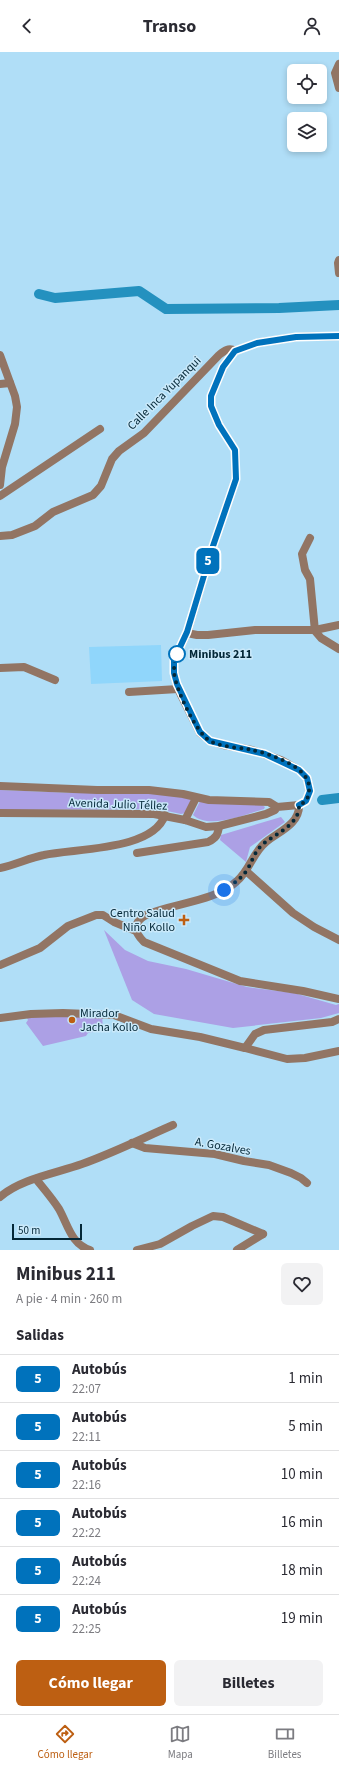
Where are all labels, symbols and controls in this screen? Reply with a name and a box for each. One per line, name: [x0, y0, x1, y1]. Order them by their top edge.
text: Transo: [143, 14, 196, 39]
icon: back: [16, 15, 38, 37]
icon: person: [301, 15, 323, 37]
map controls: [287, 64, 327, 152]
button: locate: [287, 64, 327, 104]
button: layers: [287, 112, 327, 152]
street label: Calle Inca Yupanqui: [124, 353, 205, 434]
line badge: 5: [195, 548, 221, 574]
text: 5: [204, 551, 212, 571]
marker: Minibus 211: [168, 645, 186, 663]
place label: Minibus 211: [189, 646, 252, 663]
street label: Avenida Julio Téllez: [68, 794, 168, 815]
your location: [214, 880, 234, 900]
place label: Centro Salud Niño Kollo: [110, 905, 175, 936]
marker: Centro Salud Niño Kollo: [178, 914, 190, 926]
place label: Mirador Jacha Kollo: [80, 1005, 138, 1036]
marker: Mirador Jacha Kollo: [67, 1015, 77, 1025]
street label: A. Gozalves: [194, 1133, 252, 1160]
scale bar: [12, 1222, 82, 1241]
text: 50 m: [18, 1223, 40, 1238]
text: Minibus 211: [16, 1261, 116, 1288]
button: heart: [281, 1263, 323, 1305]
text: A pie · 4 min · 260 m: [16, 1290, 122, 1308]
text: Salidas: [16, 1325, 64, 1346]
text: Autobús: [72, 1359, 127, 1380]
text: 1 min: [288, 1368, 323, 1389]
text: 5: [34, 1369, 42, 1389]
text: 22:07: [72, 1380, 101, 1398]
text: Autobús: [72, 1407, 127, 1428]
text: 5 min: [288, 1416, 323, 1437]
text: 5: [34, 1417, 42, 1437]
text: 22:11: [72, 1428, 101, 1446]
text: Autobús: [72, 1455, 127, 1476]
text: 10 min: [281, 1464, 323, 1485]
text: 5: [34, 1465, 42, 1485]
text: 22:16: [72, 1476, 101, 1494]
text: Autobús: [72, 1503, 127, 1524]
text: 16 min: [281, 1512, 323, 1533]
text: 5: [34, 1513, 42, 1533]
text: 22:22: [72, 1524, 101, 1542]
text: Autobús: [72, 1551, 127, 1572]
text: 18 min: [281, 1560, 323, 1581]
text: 5: [34, 1561, 42, 1581]
text: 22:24: [72, 1572, 101, 1590]
text: Autobús: [72, 1599, 127, 1620]
text: 19 min: [281, 1608, 323, 1629]
text: 5: [34, 1609, 42, 1629]
text: 22:25: [72, 1620, 101, 1638]
button: Cómo llegar: [16, 1660, 166, 1706]
button: Billetes: [174, 1660, 323, 1706]
tab: Cómo llegar: [37, 1723, 93, 1762]
tab: Mapa: [168, 1723, 193, 1762]
tab: Billetes: [268, 1723, 301, 1762]

